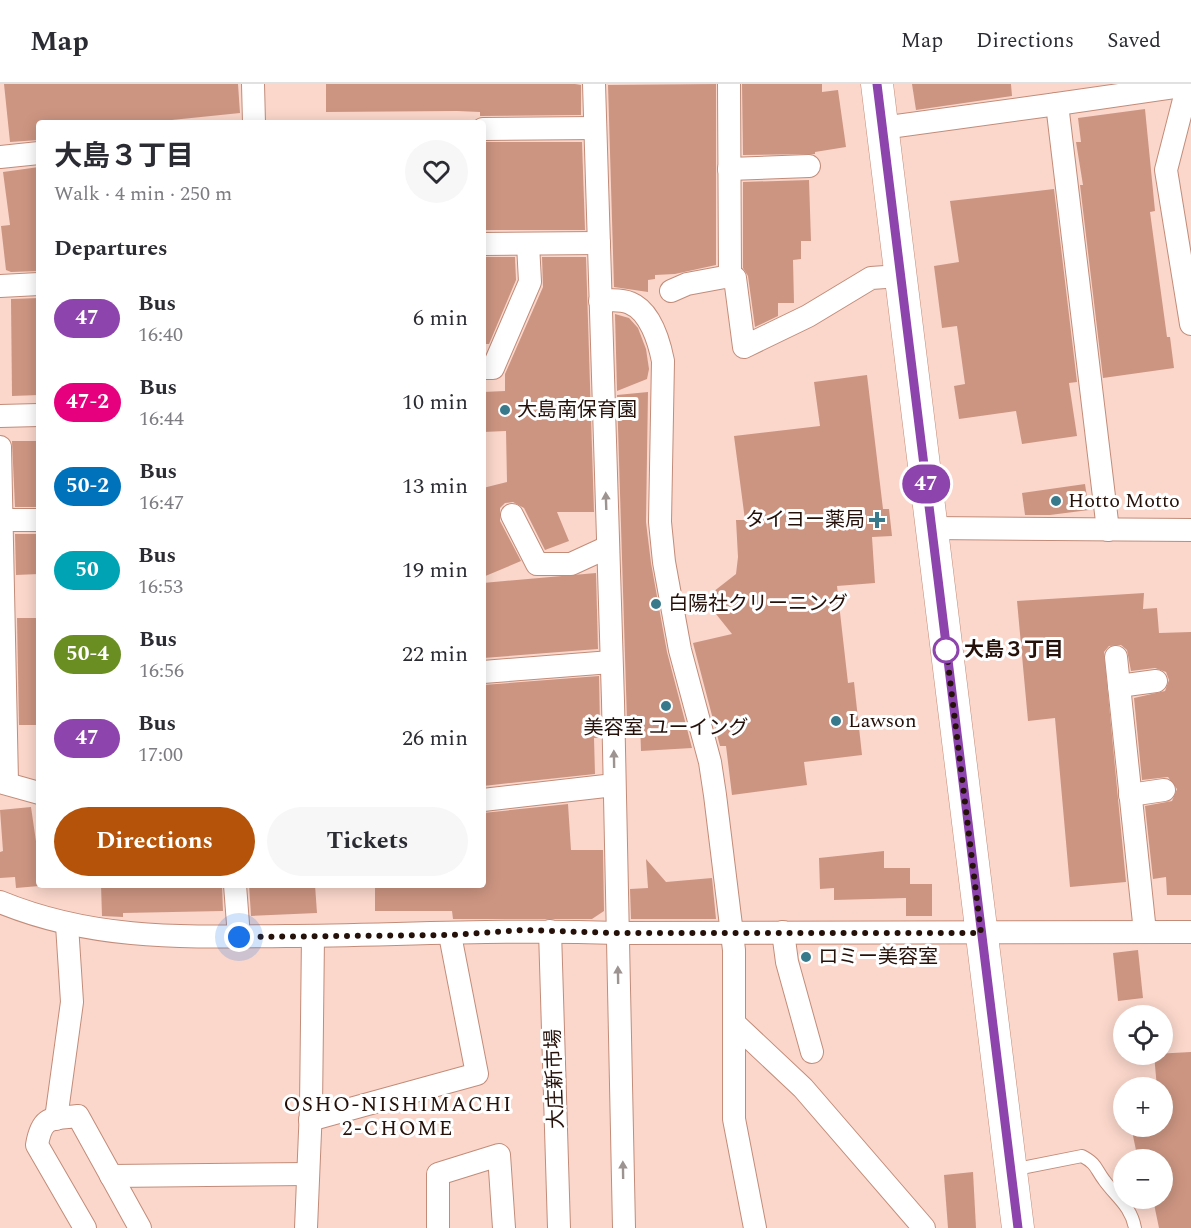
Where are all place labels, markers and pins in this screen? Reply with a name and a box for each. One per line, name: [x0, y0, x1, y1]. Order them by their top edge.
place label: 大島南保育園: [517, 395, 637, 425]
marker: 大島南保育園: [498, 403, 512, 417]
place label: Hotto Motto: [1068, 486, 1180, 516]
marker: Hotto Motto: [1049, 494, 1063, 508]
place label: タイヨー薬局: [745, 505, 865, 535]
marker: タイヨー薬局: [870, 513, 884, 527]
place label: 白陽社クリーニング: [668, 589, 848, 619]
marker: 白陽社クリーニング: [649, 597, 663, 611]
place label: 大島３丁目: [964, 635, 1064, 665]
marker: 大島３丁目: [933, 637, 959, 663]
marker: 美容室 ユーイング: [659, 699, 673, 713]
place label: Lawson: [848, 706, 917, 736]
place label: 美容室 ユーイング: [584, 713, 749, 743]
marker: Lawson: [829, 714, 843, 728]
place label: ロミー美容室: [818, 942, 938, 972]
marker: ロミー美容室: [799, 950, 813, 964]

